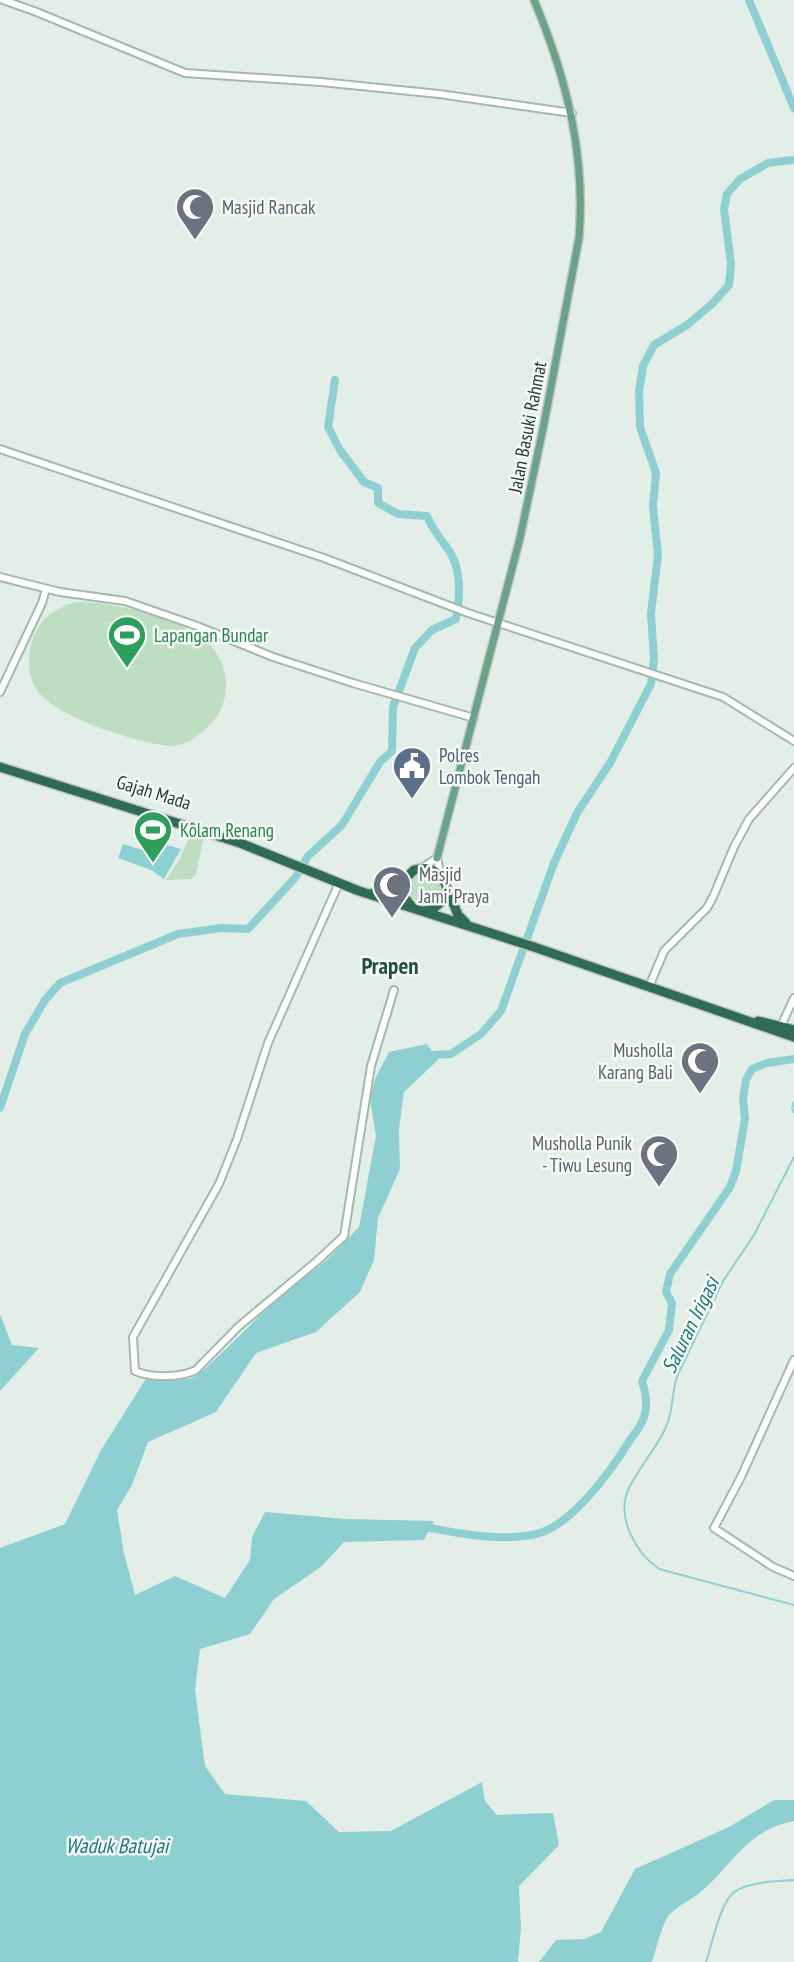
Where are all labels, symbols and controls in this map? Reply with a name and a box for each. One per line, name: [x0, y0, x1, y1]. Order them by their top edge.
mosque icon: Masjid Rancak: [174, 186, 216, 241]
place label: Masjid Rancak: [222, 195, 316, 219]
street label: Jalan Basuki Rahmat: [502, 358, 552, 496]
sports icon: Lapangan Bundar: [106, 614, 148, 669]
place label: Lapangan Bundar: [154, 623, 269, 647]
place label: Polres Lombok Tengah: [439, 743, 540, 789]
public building icon: Polres Lombok Tengah: [391, 745, 433, 800]
street label: Gajah Mada: [114, 769, 194, 815]
sports icon: Kolam Renang: [132, 809, 174, 864]
place label: Kolam Renang: [180, 818, 274, 842]
place label: Masjid Jami' Praya: [418, 862, 489, 908]
mosque icon: Masjid Jami' Praya: [371, 864, 413, 919]
district label: Prapen: [361, 951, 419, 980]
place label: Musholla Karang Bali: [598, 1038, 673, 1084]
mosque icon: Musholla Karang Bali: [679, 1040, 721, 1095]
place label: Musholla Punik - Tiwu Lesung: [532, 1131, 633, 1177]
mosque icon: Musholla Punik - Tiwu Lesung: [638, 1133, 680, 1188]
water label: Saluran Irigasi: [655, 1270, 726, 1377]
water label: Waduk Batujai: [66, 1832, 171, 1859]

